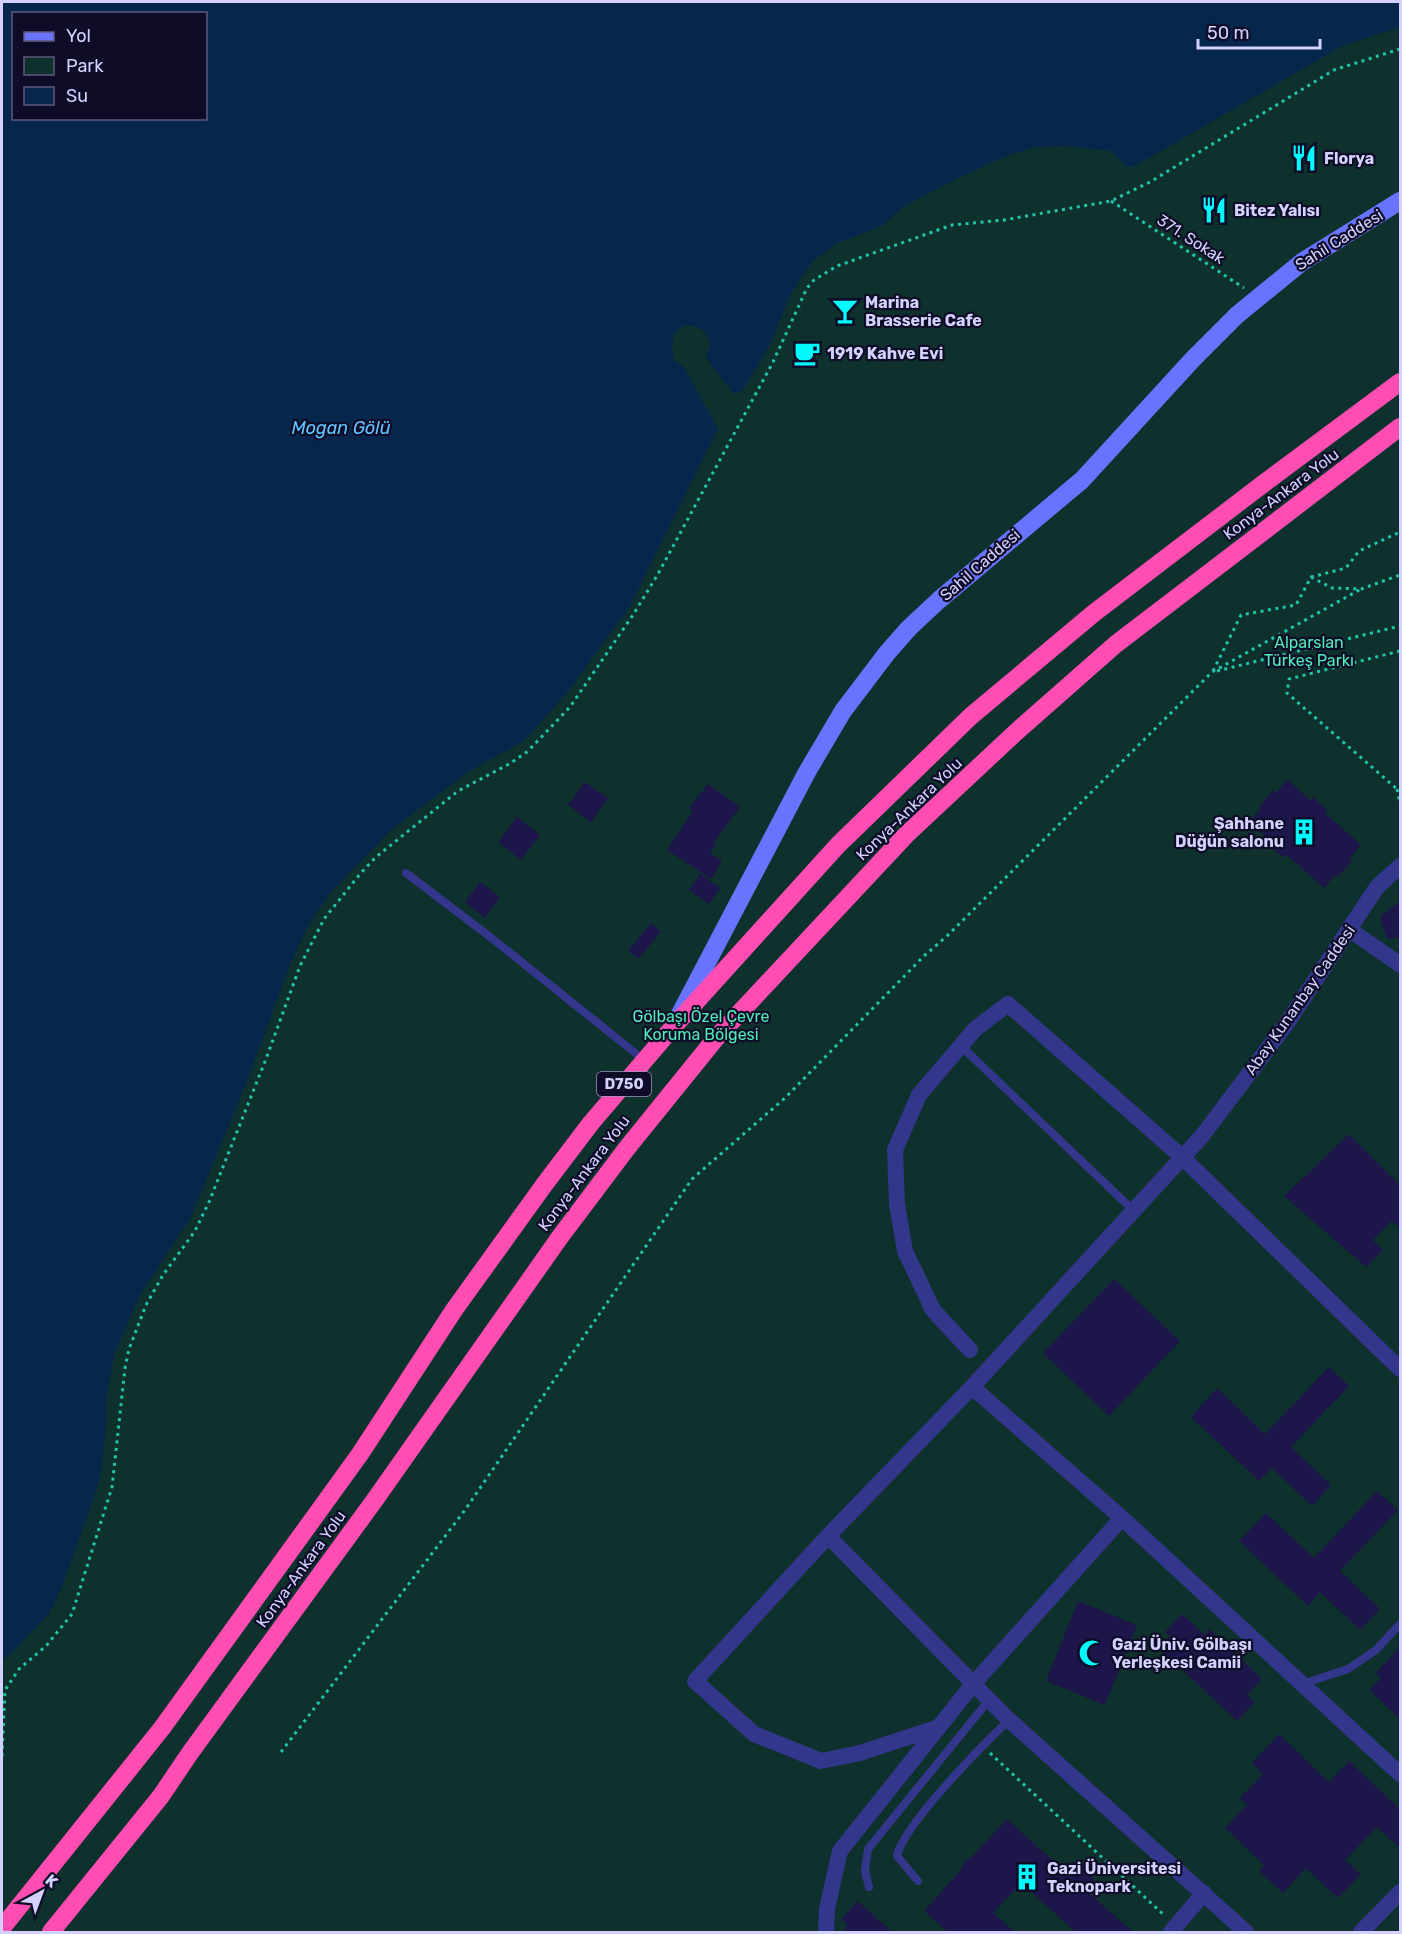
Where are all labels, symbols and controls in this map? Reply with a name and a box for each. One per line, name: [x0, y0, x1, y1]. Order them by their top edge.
legend: [12, 12, 207, 120]
scale bar: [1198, 12, 1320, 50]
text: 50 m: [1207, 22, 1250, 44]
text: Yol: [66, 25, 91, 47]
text: Park: [66, 55, 104, 77]
text: Su: [66, 85, 88, 107]
restaurant icon: Florya: [1289, 143, 1319, 173]
place label: Florya: [1324, 149, 1374, 168]
restaurant icon: Bitez Yalısı: [1199, 195, 1229, 225]
place label: Bitez Yalısı: [1234, 201, 1320, 220]
street label: Sahil Caddesi: [1292, 206, 1386, 274]
street label: 371. Sokak: [1154, 210, 1229, 268]
place label: Marina Brasserie Cafe: [865, 293, 982, 330]
bar icon: Marina Brasserie Cafe: [830, 296, 860, 326]
cafe icon: 1919 Kahve Evi: [792, 338, 822, 368]
place label: 1919 Kahve Evi: [827, 344, 943, 363]
water label: Mogan Gölü: [291, 417, 391, 439]
street label: Konya-Ankara Yolu: [1219, 444, 1343, 544]
street label: Sahil Caddesi: [936, 525, 1024, 605]
park label: Alparslan Türkeş Parkı: [1264, 633, 1354, 670]
street label: Konya-Ankara Yolu: [852, 754, 966, 864]
place label: Şahhane Düğün salonu: [1175, 814, 1284, 851]
building icon: Şahhane Düğün salonu: [1289, 817, 1319, 847]
street label: Abay Kunanbay Caddesi: [1241, 921, 1359, 1079]
park label: Gölbaşı Özel Çevre Koruma Bölgesi: [633, 1007, 770, 1044]
road number: D750: [597, 1072, 651, 1096]
street label: Konya-Ankara Yolu: [534, 1111, 634, 1235]
street label: Konya-Ankara Yolu: [252, 1507, 350, 1631]
place label: Gazi Üniv. Gölbaşı Yerleşkesi Camii: [1112, 1634, 1252, 1672]
mosque icon: Gazi Üniv. Gölbaşı Yerleşkesi Camii: [1077, 1638, 1107, 1668]
place label: Gazi Üniversitesi Teknopark: [1047, 1858, 1181, 1896]
north arrow: [12, 1862, 72, 1922]
building icon: Gazi Üniversitesi Teknopark: [1012, 1862, 1042, 1892]
text: K: [41, 1870, 62, 1892]

